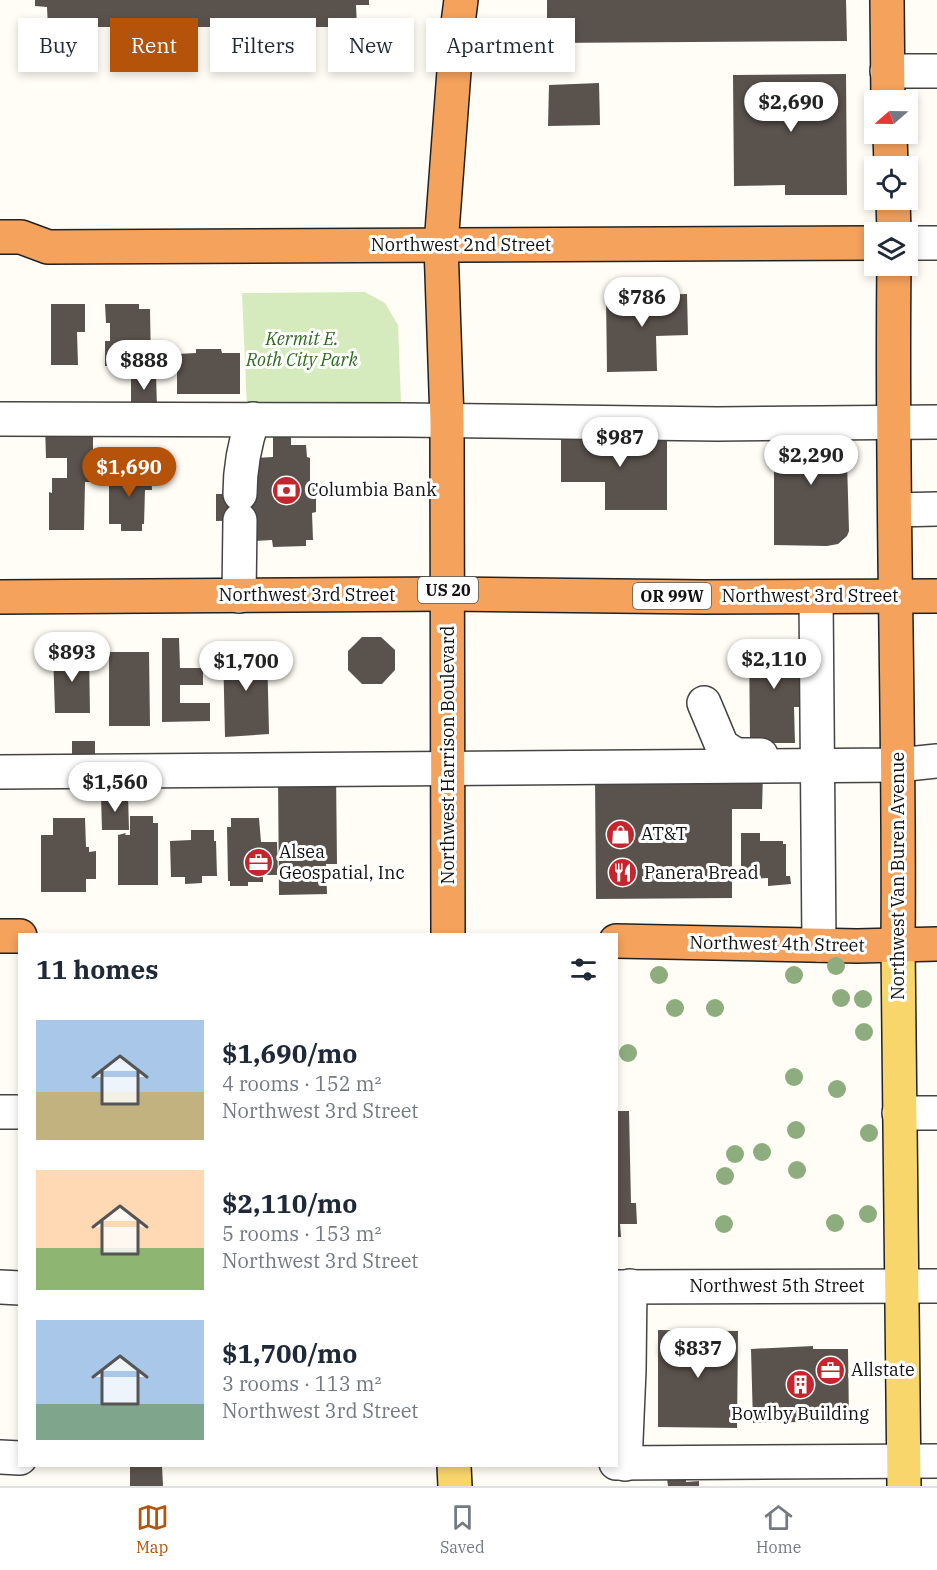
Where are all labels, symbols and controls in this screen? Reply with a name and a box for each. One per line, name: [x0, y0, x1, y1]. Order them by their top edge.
chip: Buy: [18, 18, 98, 72]
chip: Rent: [110, 18, 198, 72]
chip: Filters: [210, 18, 316, 72]
chip: New: [328, 18, 414, 72]
chip: Apartment: [426, 18, 575, 72]
pin: $2,690: [742, 82, 840, 133]
text: $2,690: [758, 88, 824, 115]
north arrow: [864, 90, 918, 144]
map controls: [864, 90, 918, 276]
button: locate: [864, 156, 918, 210]
button: layers: [864, 222, 918, 276]
street label: Northwest 2nd Street: [371, 233, 551, 256]
pin: $786: [606, 277, 678, 328]
text: $786: [618, 283, 666, 310]
park label: Kermit E. Roth City Park: [245, 327, 358, 371]
pin: $888: [108, 340, 180, 391]
text: $888: [120, 346, 168, 373]
pin: $987: [584, 417, 656, 468]
text: $987: [596, 423, 644, 450]
pin: $2,290: [762, 435, 860, 486]
text: $2,290: [778, 441, 844, 468]
pin: $1,690: [80, 447, 178, 498]
text: $1,690: [96, 453, 162, 480]
bank icon: Columbia Bank: [270, 474, 302, 506]
place label: Columbia Bank: [307, 478, 437, 501]
road number: US 20: [418, 577, 478, 603]
street label: Northwest 3rd Street: [219, 583, 395, 606]
road number: OR 99W: [633, 583, 711, 609]
street label: Northwest 3rd Street: [722, 584, 898, 607]
street label: Northwest Harrison Boulevard: [436, 625, 459, 885]
pin: $893: [36, 632, 108, 683]
text: $893: [48, 638, 96, 665]
pin: $2,110: [725, 639, 823, 690]
pin: $1,700: [197, 641, 295, 692]
text: $2,110: [741, 645, 807, 672]
text: $1,700: [213, 647, 279, 674]
street label: Northwest Van Buren Avenue: [886, 752, 909, 1000]
pin: $1,560: [66, 762, 164, 813]
text: $1,560: [82, 768, 148, 795]
shop icon: AT&T: [604, 818, 636, 850]
place label: AT&T: [641, 822, 688, 845]
place label: Alsea Geospatial, Inc: [279, 840, 405, 884]
office icon: Alsea Geospatial, Inc: [242, 846, 274, 878]
restaurant icon: Panera Bread: [607, 857, 639, 889]
place label: Panera Bread: [644, 861, 759, 884]
street label: Northwest 4th Street: [689, 930, 865, 957]
text: 11 homes: [36, 952, 158, 986]
icon: filters: [567, 953, 600, 986]
text: $1,690/mo: [222, 1036, 357, 1070]
icon: home: [84, 1044, 156, 1116]
text: 4 rooms · 152 m²: [222, 1070, 381, 1097]
text: Northwest 3rd Street: [222, 1097, 418, 1124]
text: $2,110/mo: [222, 1186, 357, 1220]
icon: home: [84, 1194, 156, 1266]
text: 5 rooms · 153 m²: [222, 1220, 381, 1247]
text: Northwest 3rd Street: [222, 1247, 418, 1274]
street label: Northwest 5th Street: [689, 1274, 865, 1297]
pin: $837: [662, 1328, 734, 1379]
text: $837: [674, 1334, 722, 1361]
text: $1,700/mo: [222, 1336, 357, 1370]
icon: home: [84, 1344, 156, 1416]
office icon: Allstate: [814, 1354, 846, 1386]
place label: Allstate: [851, 1358, 915, 1381]
building icon: Bowlby Building: [784, 1369, 816, 1401]
text: 3 rooms · 113 m²: [222, 1370, 381, 1397]
text: Northwest 3rd Street: [222, 1397, 418, 1424]
place label: Bowlby Building: [731, 1402, 869, 1425]
tab: Map: [136, 1501, 169, 1557]
tab: Saved: [440, 1501, 485, 1557]
tab: Home: [756, 1501, 801, 1557]

